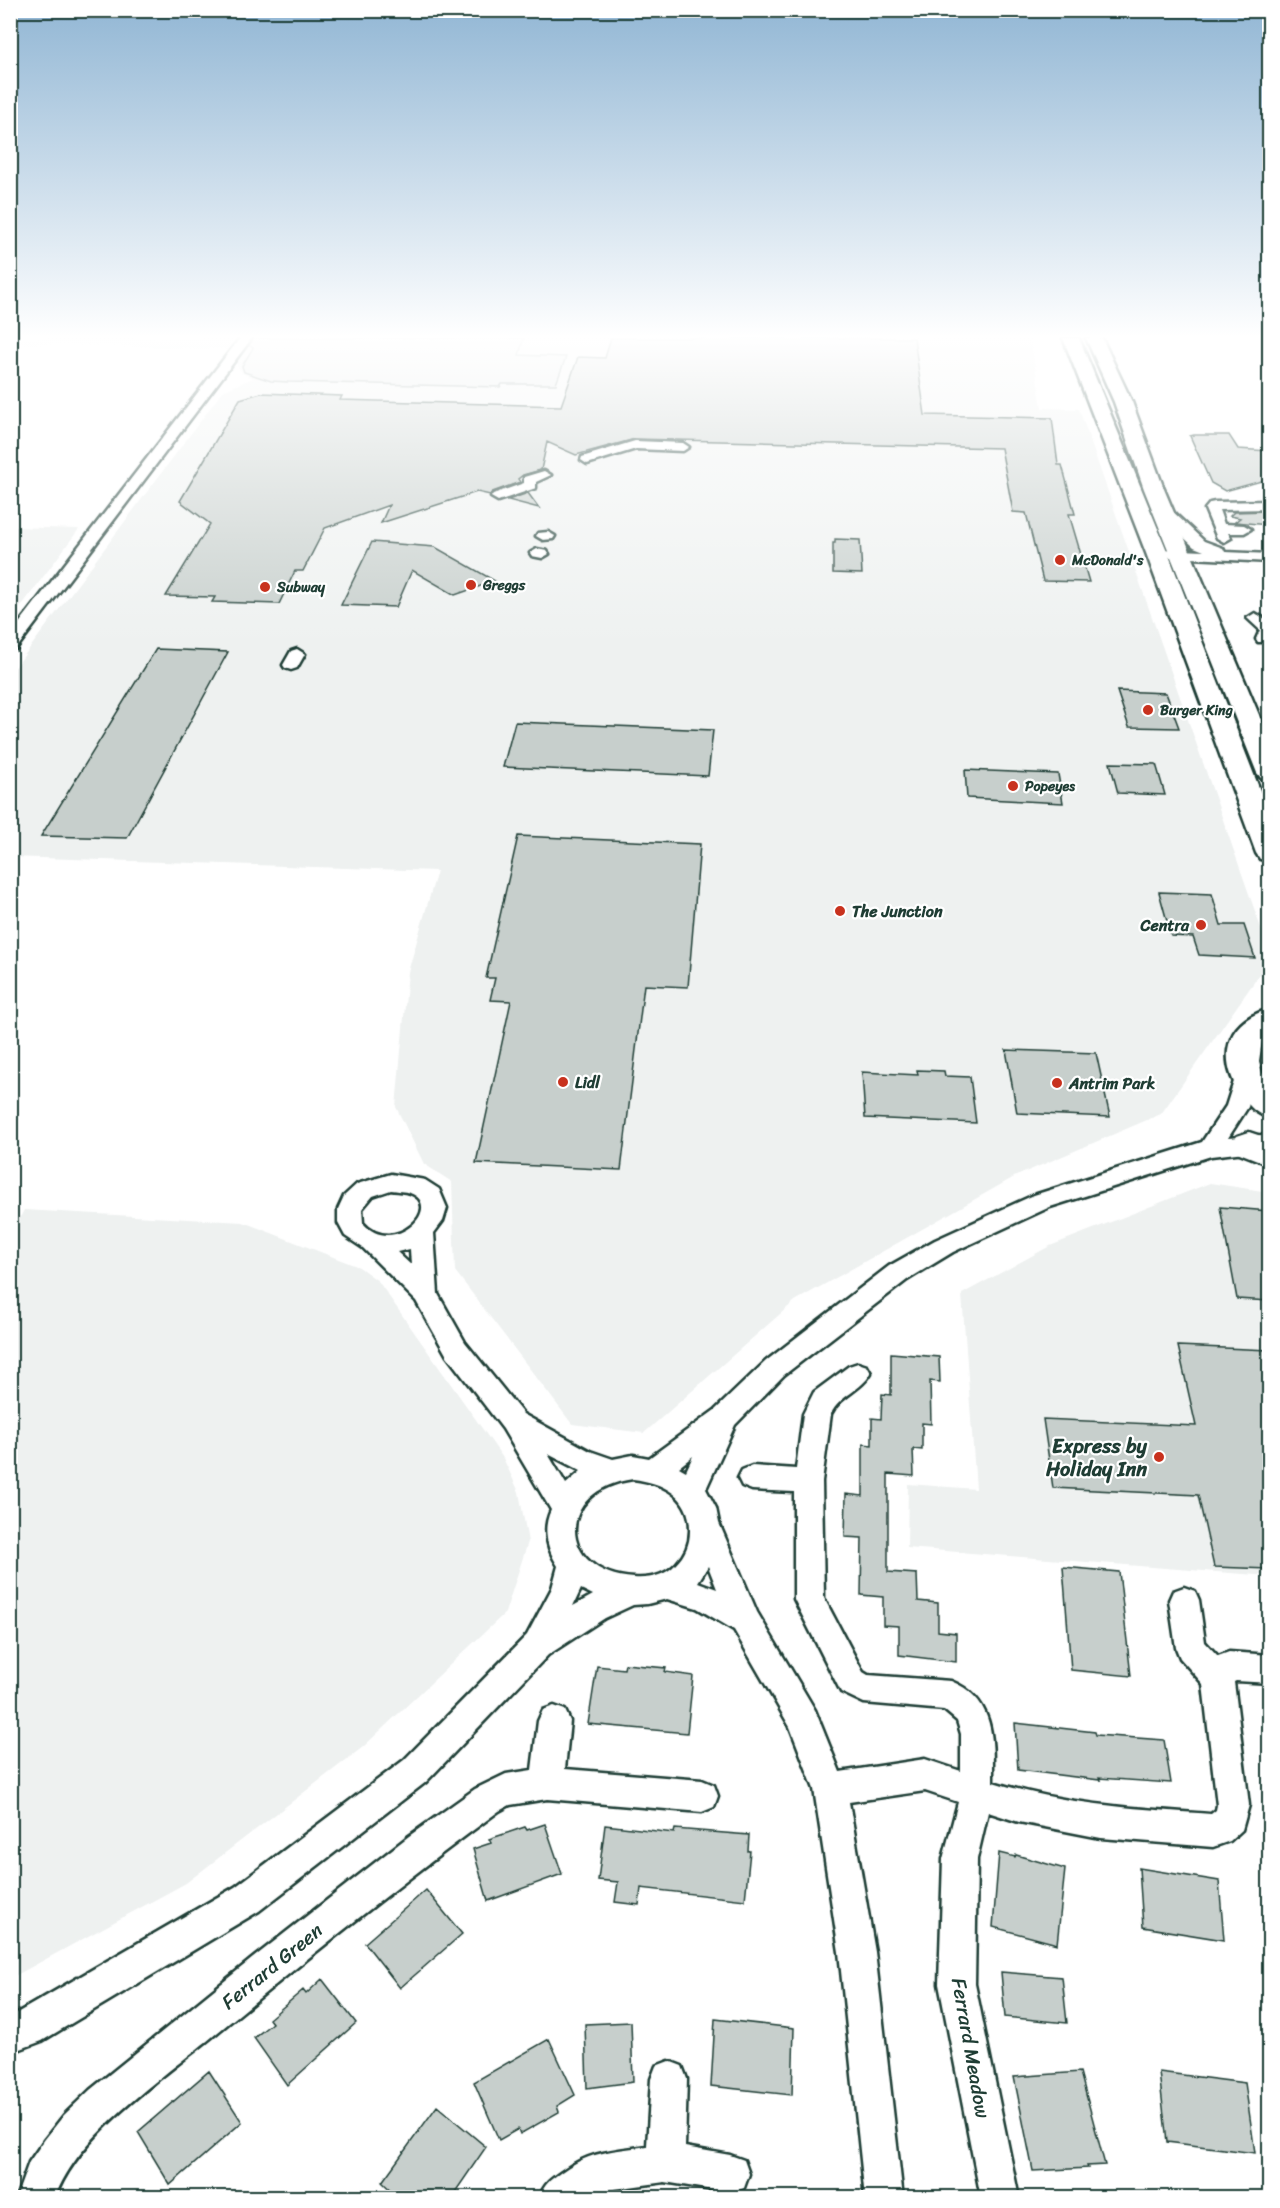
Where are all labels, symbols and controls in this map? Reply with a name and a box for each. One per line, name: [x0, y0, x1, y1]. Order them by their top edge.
place label: McDonald's: [1071, 548, 1144, 573]
marker: McDonald's: [1053, 553, 1067, 567]
place label: Greggs: [482, 573, 526, 598]
place label: Subway: [276, 575, 326, 600]
marker: Greggs: [464, 578, 478, 592]
marker: Subway: [258, 580, 272, 594]
place label: Burger King: [1160, 698, 1234, 723]
marker: Burger King: [1141, 703, 1155, 717]
place label: Popeyes: [1025, 774, 1075, 799]
marker: Popeyes: [1006, 779, 1020, 793]
place label: The Junction: [852, 897, 943, 926]
marker: The Junction: [833, 904, 847, 918]
place label: Centra: [1140, 911, 1190, 940]
marker: Centra: [1194, 918, 1208, 932]
place label: Lidl: [575, 1068, 601, 1097]
place label: Antrim Park: [1068, 1069, 1156, 1098]
marker: Lidl: [556, 1075, 570, 1089]
marker: Antrim Park: [1050, 1076, 1064, 1090]
place label: Express by Holiday Inn: [1045, 1429, 1148, 1487]
marker: Express by Holiday Inn: [1152, 1450, 1166, 1464]
street label: Ferrard Green: [214, 1914, 331, 2019]
street label: Ferrard Meadow: [941, 1975, 1000, 2121]

